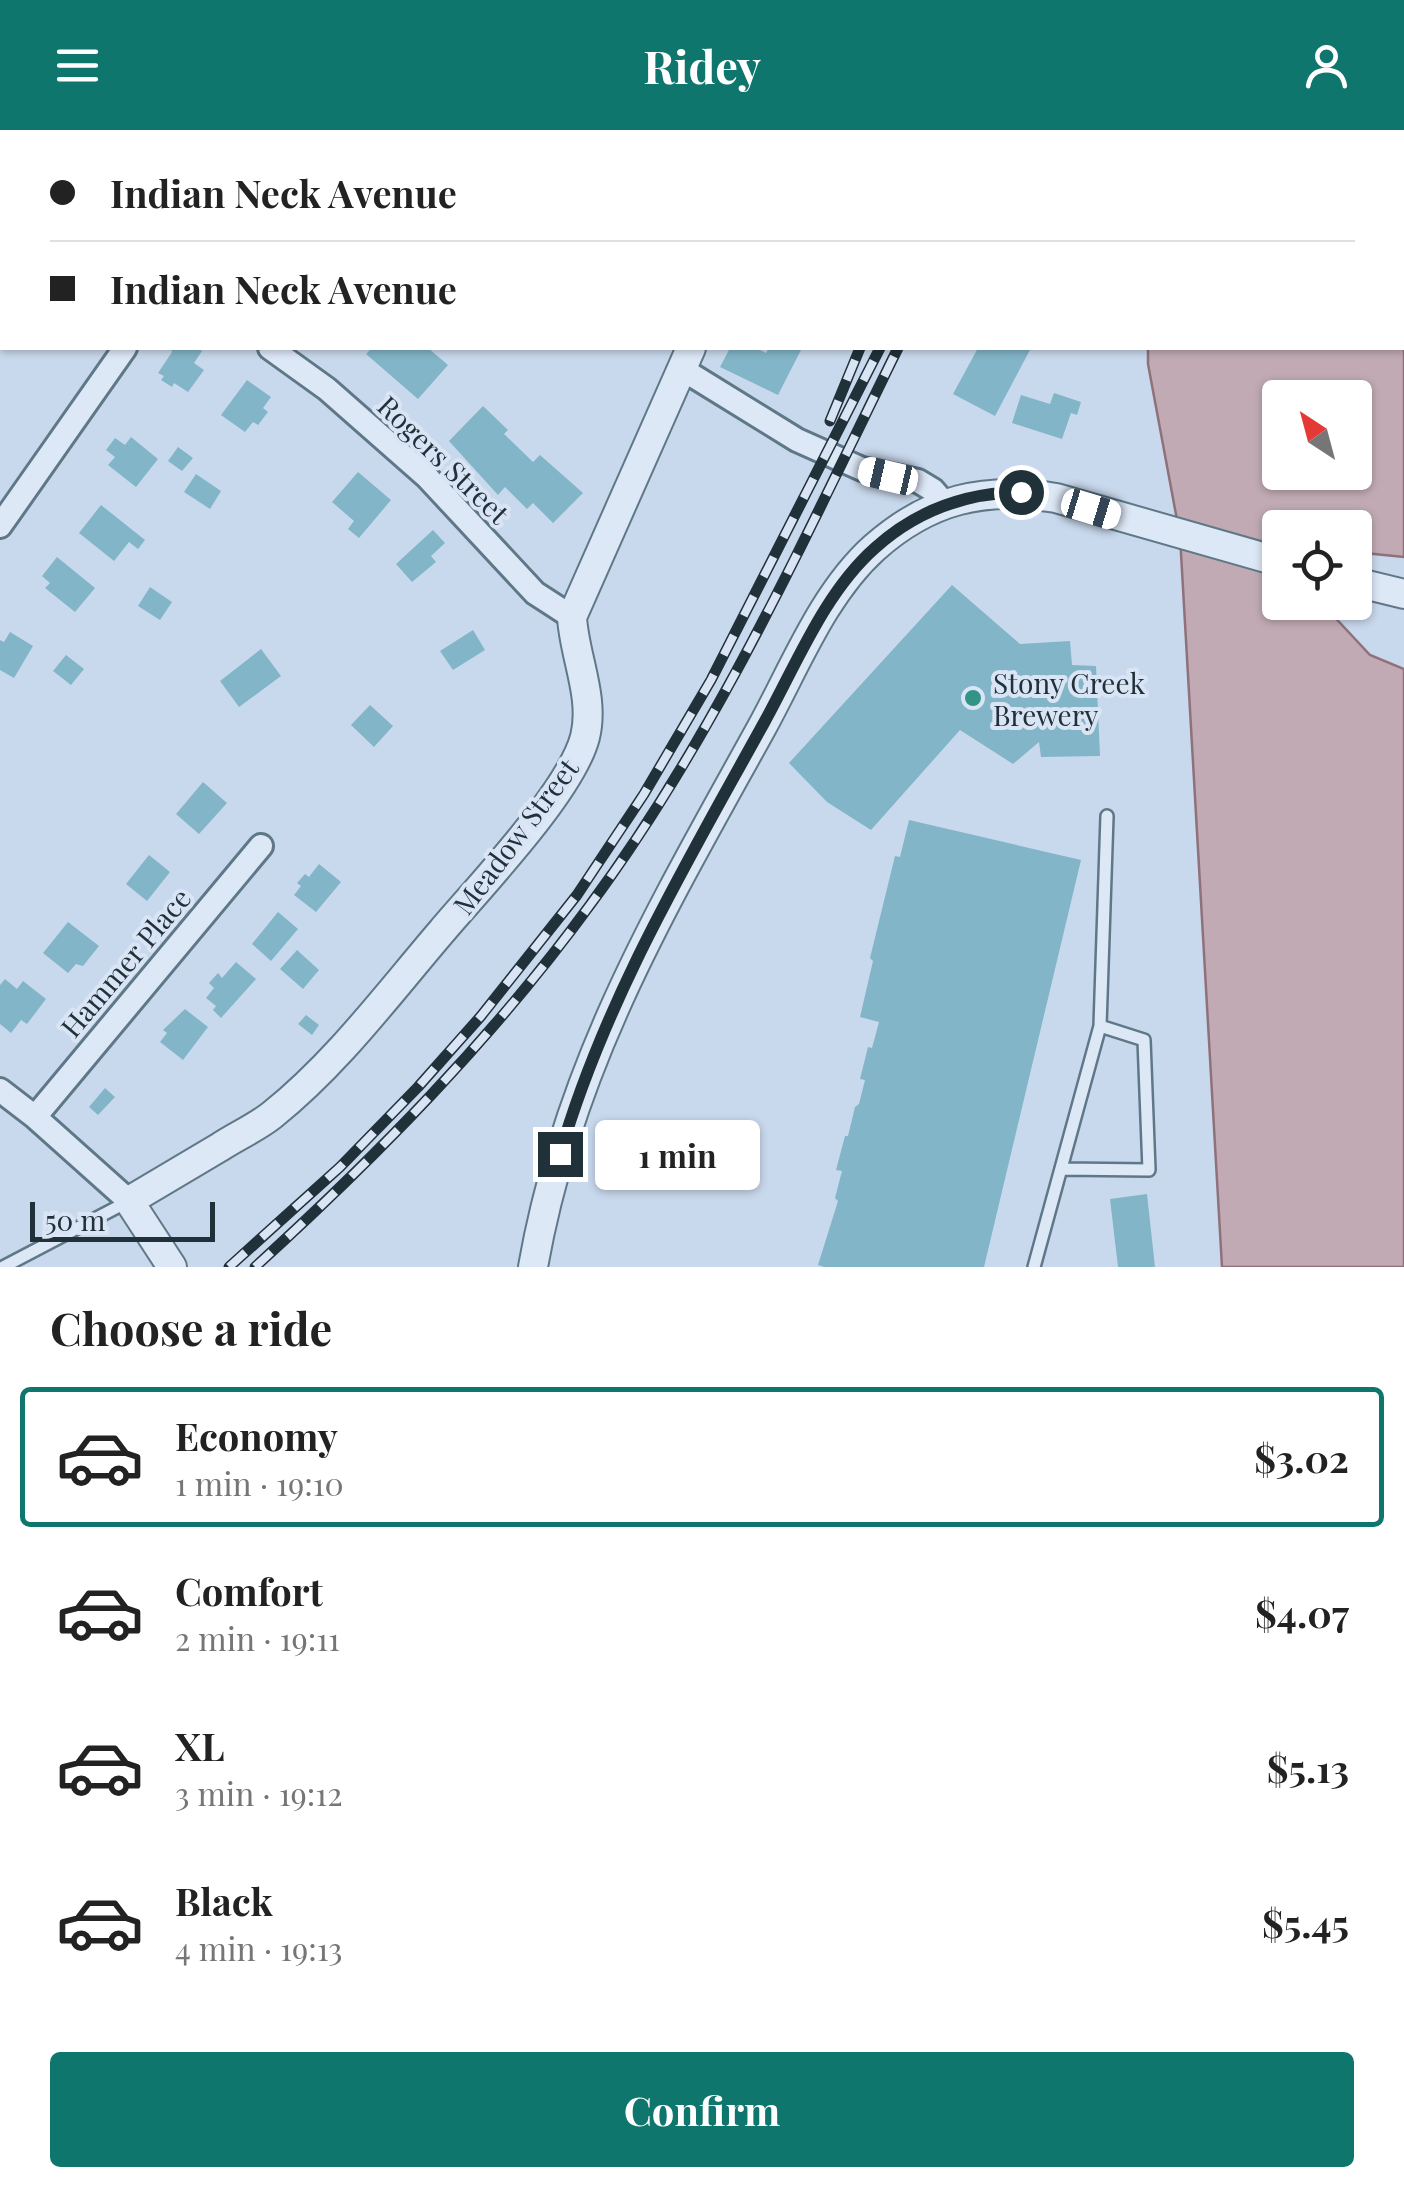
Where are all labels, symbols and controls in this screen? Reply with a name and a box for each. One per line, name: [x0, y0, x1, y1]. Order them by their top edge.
text: Ridey: [643, 35, 761, 95]
icon: menu: [50, 38, 105, 93]
icon: person: [1299, 38, 1354, 93]
text: Indian Neck Avenue: [110, 167, 457, 218]
text: Indian Neck Avenue: [110, 263, 457, 314]
north arrow: [1262, 380, 1372, 490]
map controls: [1262, 380, 1372, 620]
street label: Rogers Street: [370, 387, 519, 532]
car: [855, 455, 921, 497]
route start: [999, 470, 1044, 515]
car: [1058, 486, 1124, 532]
button: locate: [1262, 510, 1372, 620]
place label: Stony Creek Brewery: [993, 664, 1146, 733]
marker: Stony Creek Brewery: [962, 687, 984, 709]
street label: Meadow Street: [444, 750, 587, 922]
street label: Hammer Place: [52, 880, 198, 1044]
callout: 1 min: [595, 1119, 760, 1189]
route end: [538, 1132, 583, 1177]
text: 1 min: [638, 1133, 717, 1176]
scale bar: [30, 1197, 215, 1242]
text: 50 m: [45, 1201, 105, 1238]
text: Choose a ride: [50, 1297, 332, 1357]
text: Economy: [175, 1410, 338, 1461]
icon: car: [55, 1412, 145, 1502]
text: $3.02: [1254, 1432, 1349, 1483]
text: 1 min · 19:10: [175, 1461, 344, 1504]
text: Comfort: [175, 1565, 323, 1616]
icon: car: [55, 1567, 145, 1657]
text: $4.07: [1255, 1587, 1349, 1638]
text: 2 min · 19:11: [175, 1616, 340, 1659]
text: XL: [175, 1720, 224, 1771]
icon: car: [55, 1722, 145, 1812]
text: $5.13: [1267, 1742, 1349, 1793]
text: 3 min · 19:12: [175, 1771, 343, 1814]
text: Black: [175, 1875, 273, 1926]
icon: car: [55, 1877, 145, 1967]
text: $5.45: [1262, 1897, 1349, 1948]
text: 4 min · 19:13: [175, 1926, 342, 1969]
button: Confirm: [50, 2052, 1354, 2167]

